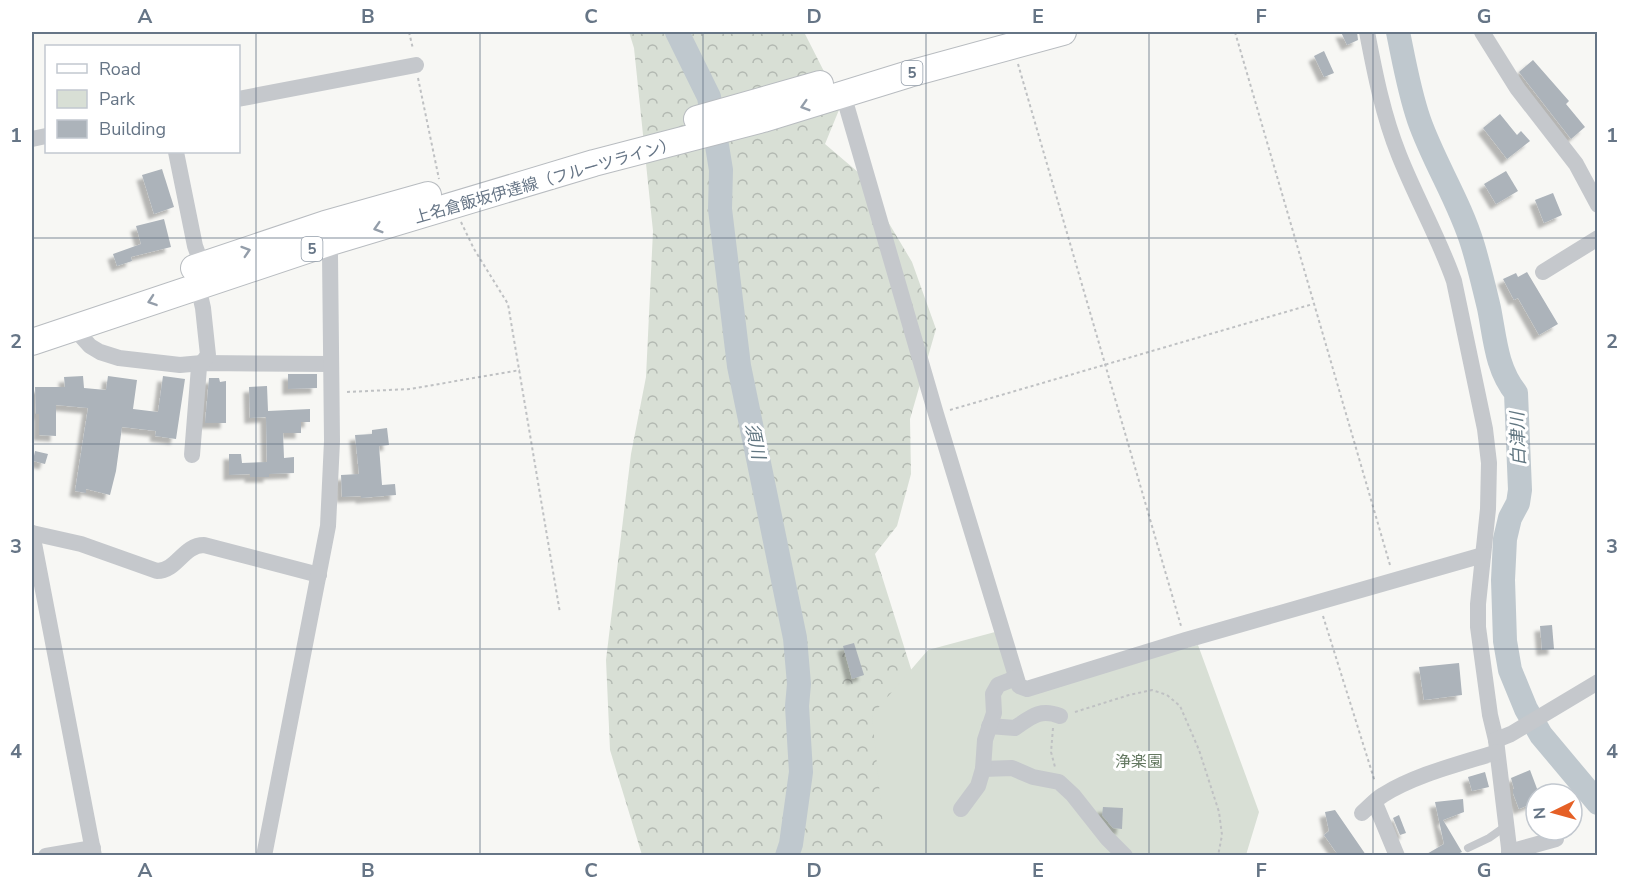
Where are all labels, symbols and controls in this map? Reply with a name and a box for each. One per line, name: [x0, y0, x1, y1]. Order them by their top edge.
text: A: [138, 3, 153, 30]
text: B: [361, 3, 375, 30]
text: C: [584, 3, 598, 30]
text: D: [806, 3, 822, 30]
text: E: [1032, 3, 1044, 30]
text: F: [1255, 3, 1267, 30]
text: G: [1477, 3, 1491, 30]
legend: [45, 45, 240, 153]
text: Road: [99, 57, 141, 81]
road number: 5: [902, 61, 922, 85]
text: Park: [99, 87, 136, 111]
one-way arrow: [800, 99, 811, 111]
text: Building: [99, 117, 166, 141]
text: 1: [10, 122, 22, 149]
text: 1: [1606, 122, 1618, 149]
street label: 上名倉飯坂伊達線（フルーツライン）: [412, 133, 679, 229]
one-way arrow: [373, 221, 383, 233]
road number: 5: [302, 237, 322, 261]
one-way arrow: [240, 246, 251, 258]
one-way arrow: [147, 294, 158, 306]
text: 2: [10, 328, 22, 355]
text: 2: [1606, 328, 1618, 355]
water label: 白津川: [1505, 410, 1531, 466]
water label: 須川: [740, 421, 771, 463]
text: 3: [10, 533, 22, 560]
text: 3: [1606, 533, 1618, 560]
text: 4: [10, 738, 22, 765]
text: 4: [1606, 738, 1618, 765]
park label: 浄楽園: [1115, 751, 1163, 773]
north arrow: [1524, 782, 1584, 842]
text: N: [1529, 806, 1552, 820]
text: A: [138, 857, 153, 884]
text: B: [361, 857, 375, 884]
text: C: [584, 857, 598, 884]
text: D: [806, 857, 822, 884]
text: E: [1032, 857, 1044, 884]
text: F: [1255, 857, 1267, 884]
text: G: [1477, 857, 1491, 884]

